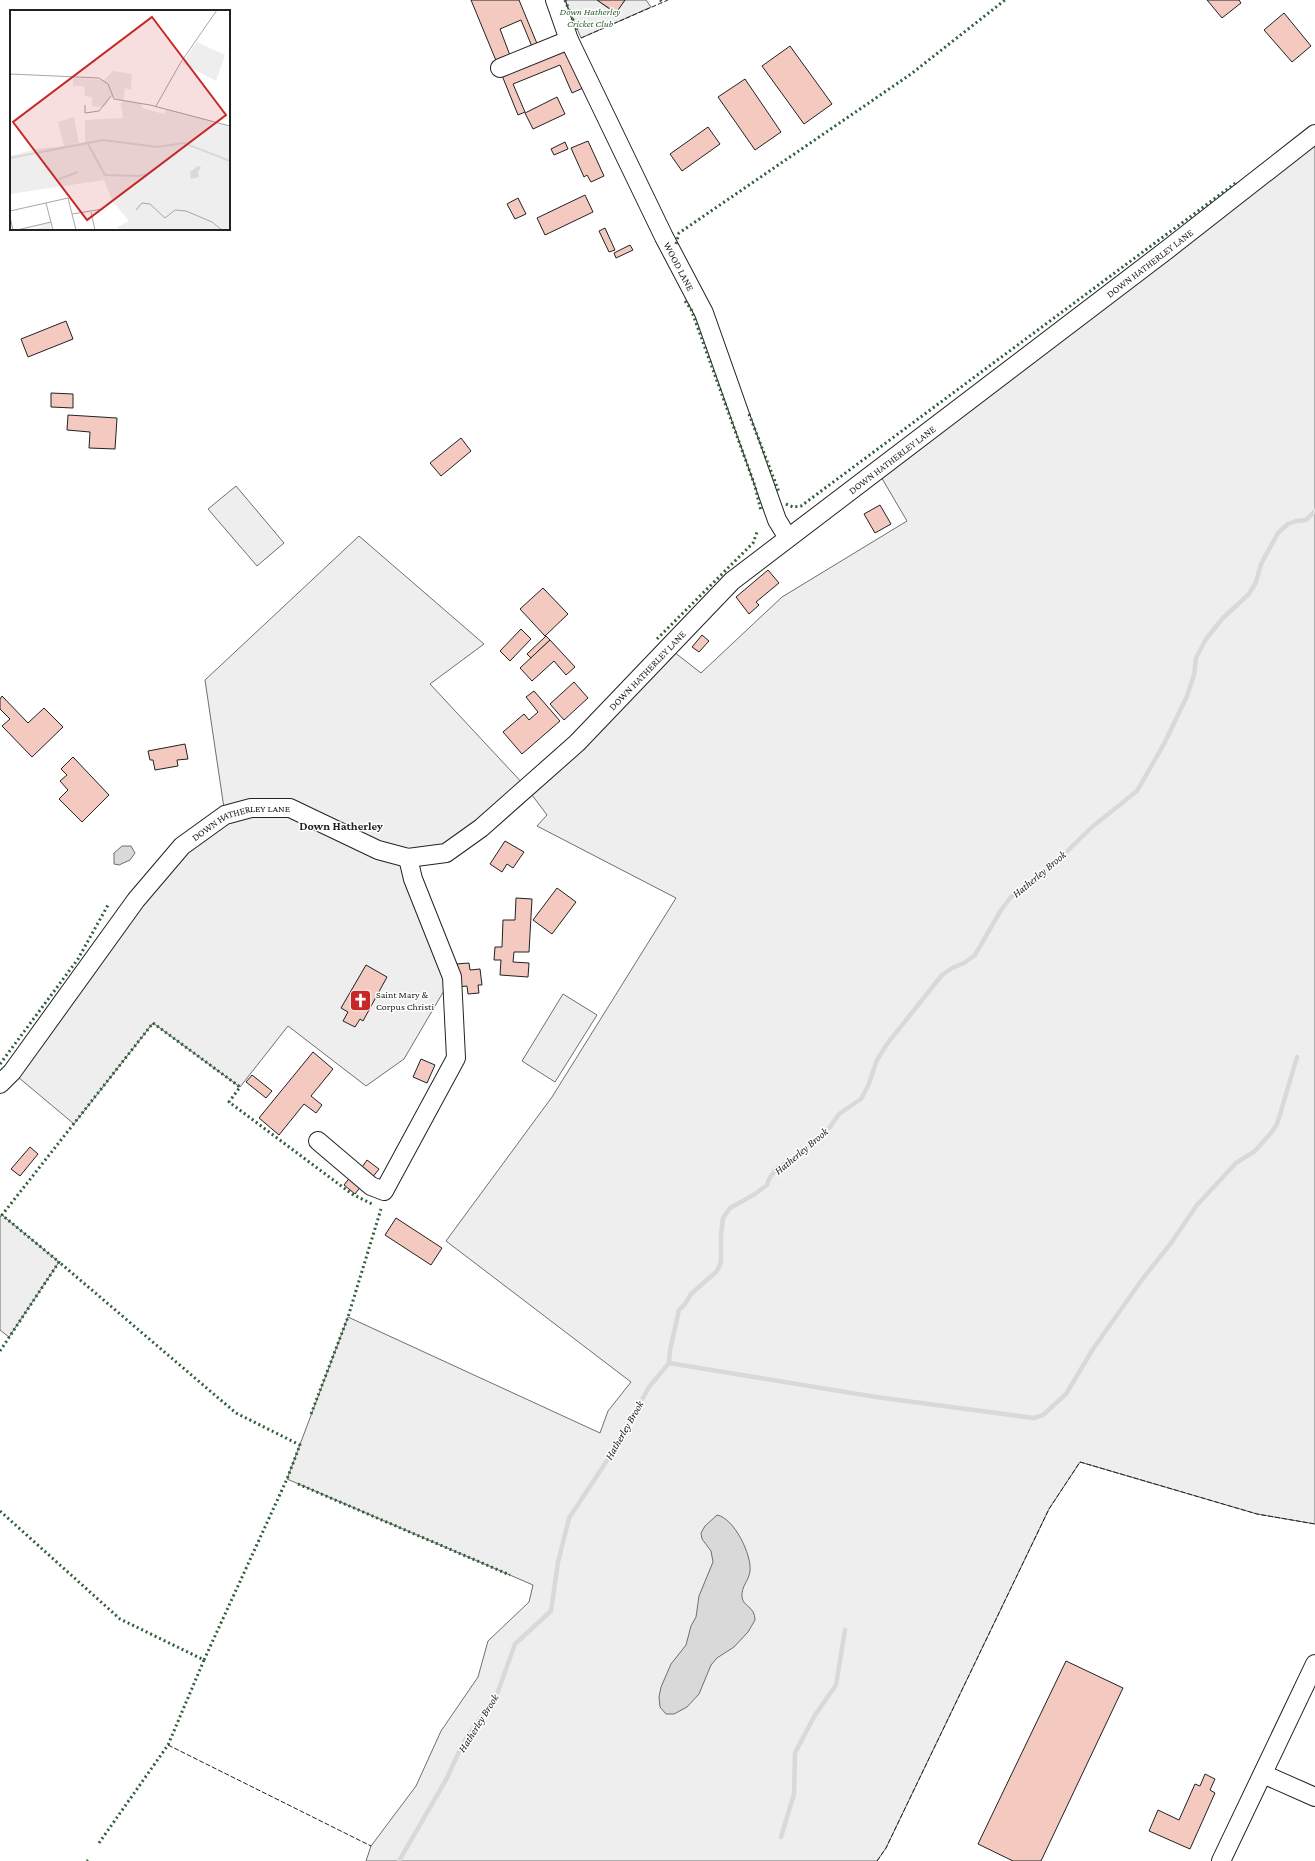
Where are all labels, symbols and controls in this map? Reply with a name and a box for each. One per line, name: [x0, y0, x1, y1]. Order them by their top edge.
park label: Down Hatherley Cricket Club: [560, 6, 620, 29]
inset map: [10, 10, 230, 230]
street label: DOWN HATHERLEY LANE: [1104, 226, 1196, 300]
street label: WOOD LANE: [662, 240, 697, 293]
street label: DOWN HATHERLEY LANE: [847, 423, 938, 496]
street label: DOWN HATHERLEY LANE: [607, 628, 688, 712]
street label: DOWN HATHERLEY LANE: [190, 803, 291, 843]
district label: Down Hatherley: [299, 819, 383, 833]
water label: Hatherley Brook: [1010, 847, 1070, 901]
church icon: Saint Mary & Corpus Christi: [347, 987, 373, 1013]
place label: Saint Mary & Corpus Christi: [376, 989, 434, 1012]
water label: Hatherley Brook: [772, 1124, 832, 1178]
water label: Hatherley Brook: [602, 1397, 647, 1462]
water label: Hatherley Brook: [455, 1691, 502, 1755]

